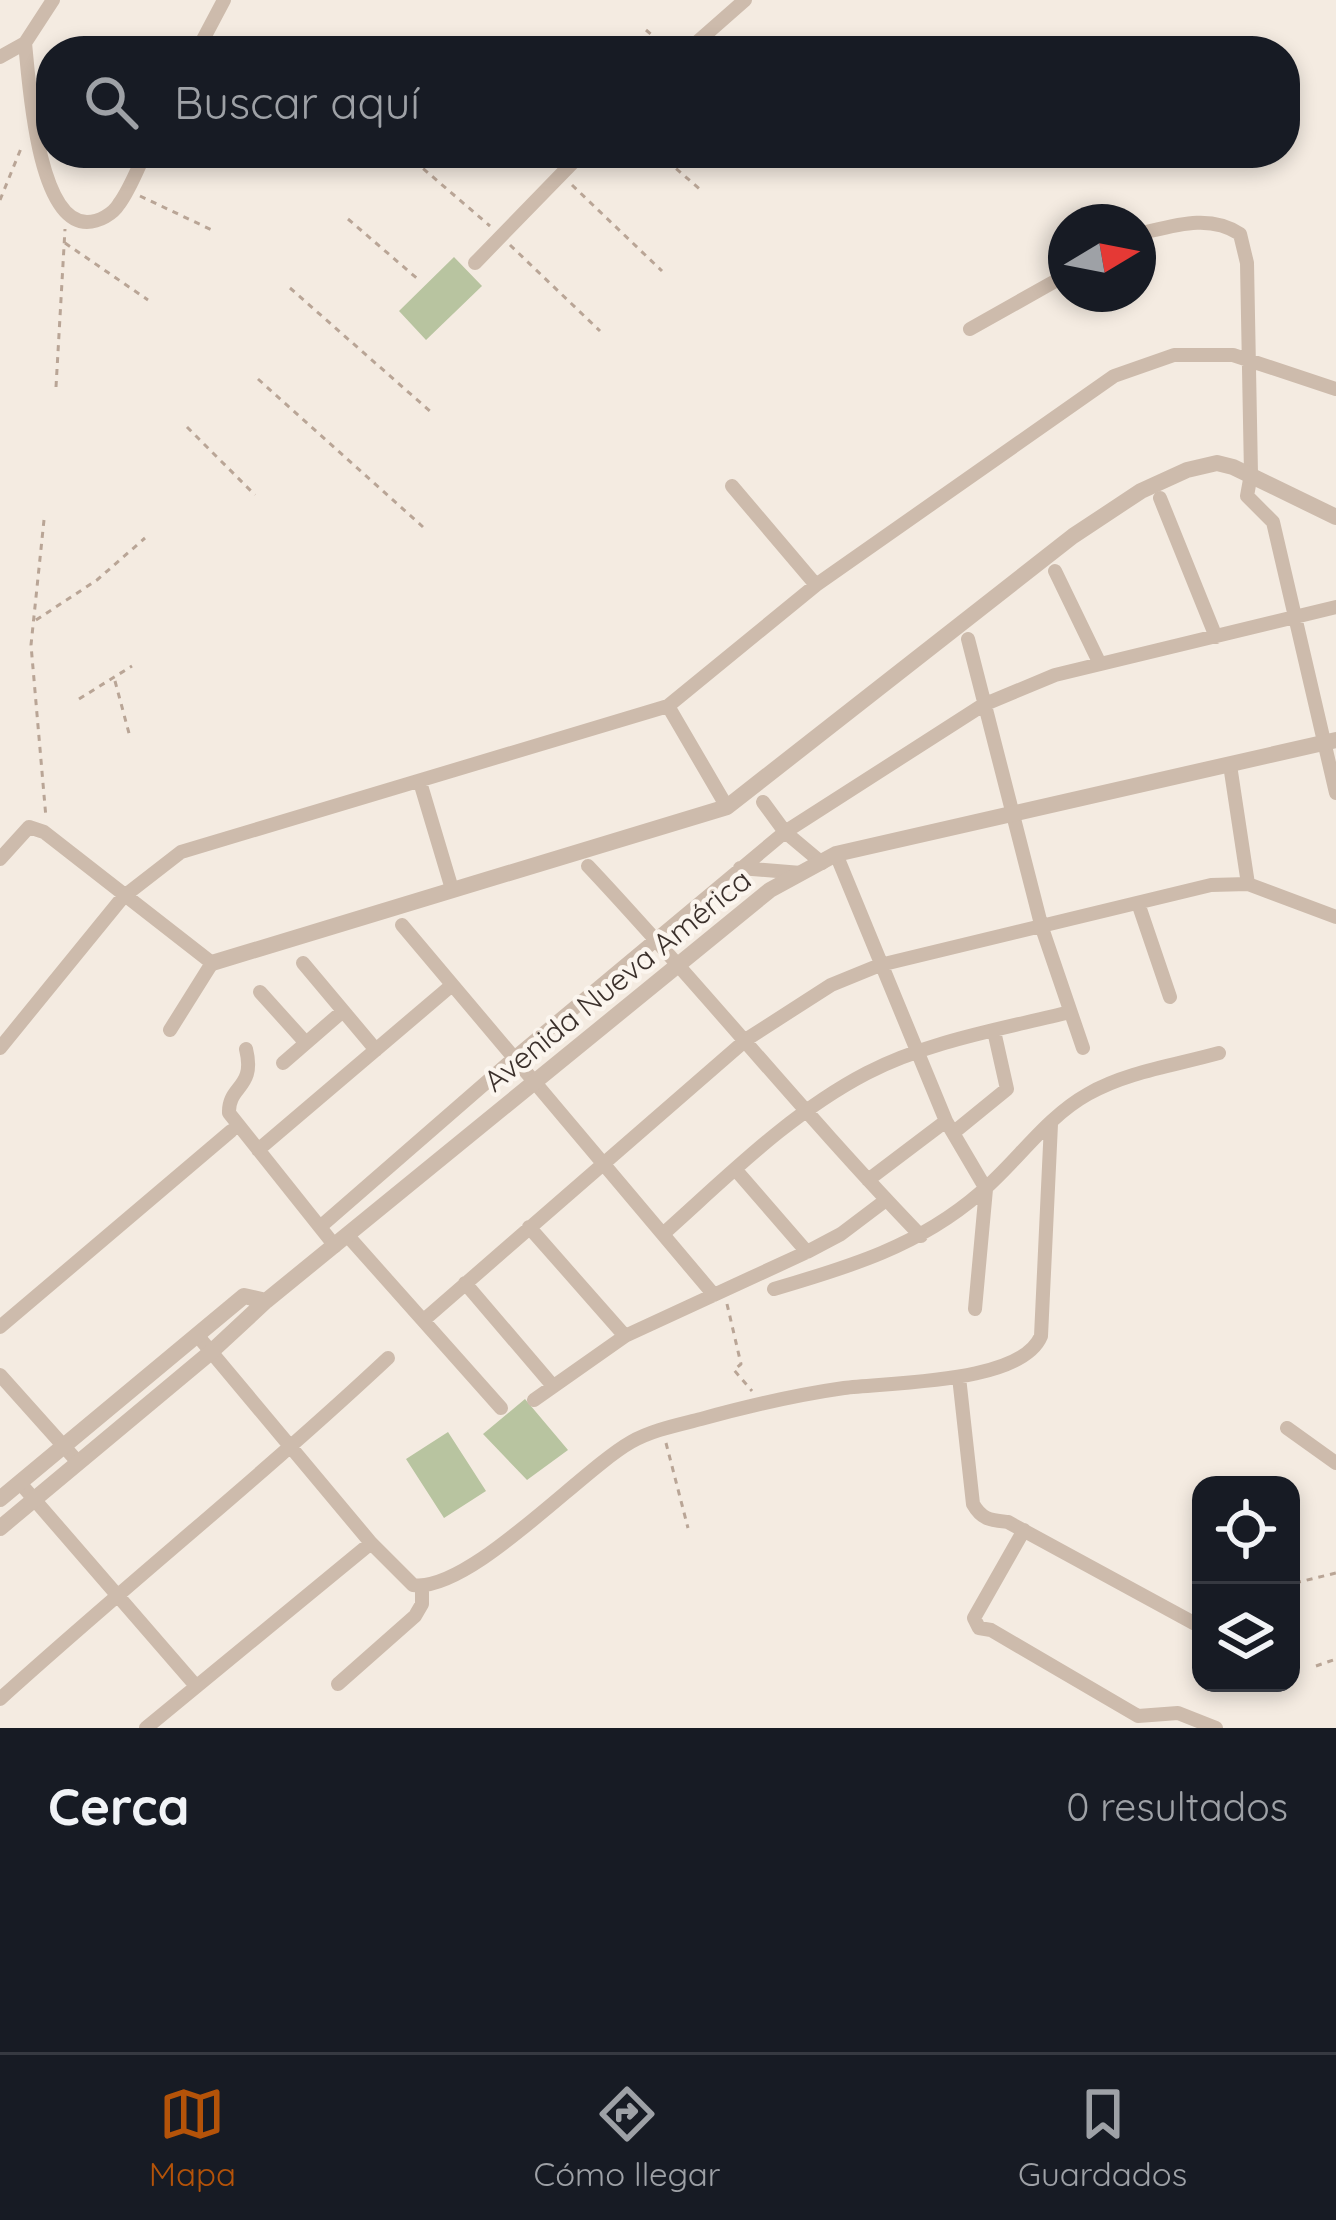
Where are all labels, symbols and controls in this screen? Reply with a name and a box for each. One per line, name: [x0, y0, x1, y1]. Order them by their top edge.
search box: [36, 36, 1300, 168]
icon: search: [78, 69, 144, 135]
text: Buscar aquí: [174, 74, 420, 130]
north arrow: [1048, 204, 1156, 312]
street label: Avenida Nueva América: [476, 860, 758, 1100]
map controls: [1192, 1476, 1300, 1692]
button: locate: [1192, 1476, 1300, 1584]
button: layers: [1192, 1584, 1300, 1692]
text: Cerca: [48, 1774, 190, 1838]
text: 0 resultados: [1066, 1782, 1288, 1831]
tab: Mapa: [149, 2081, 236, 2194]
tab: Cómo llegar: [534, 2081, 721, 2194]
tab: Guardados: [1018, 2081, 1187, 2194]

